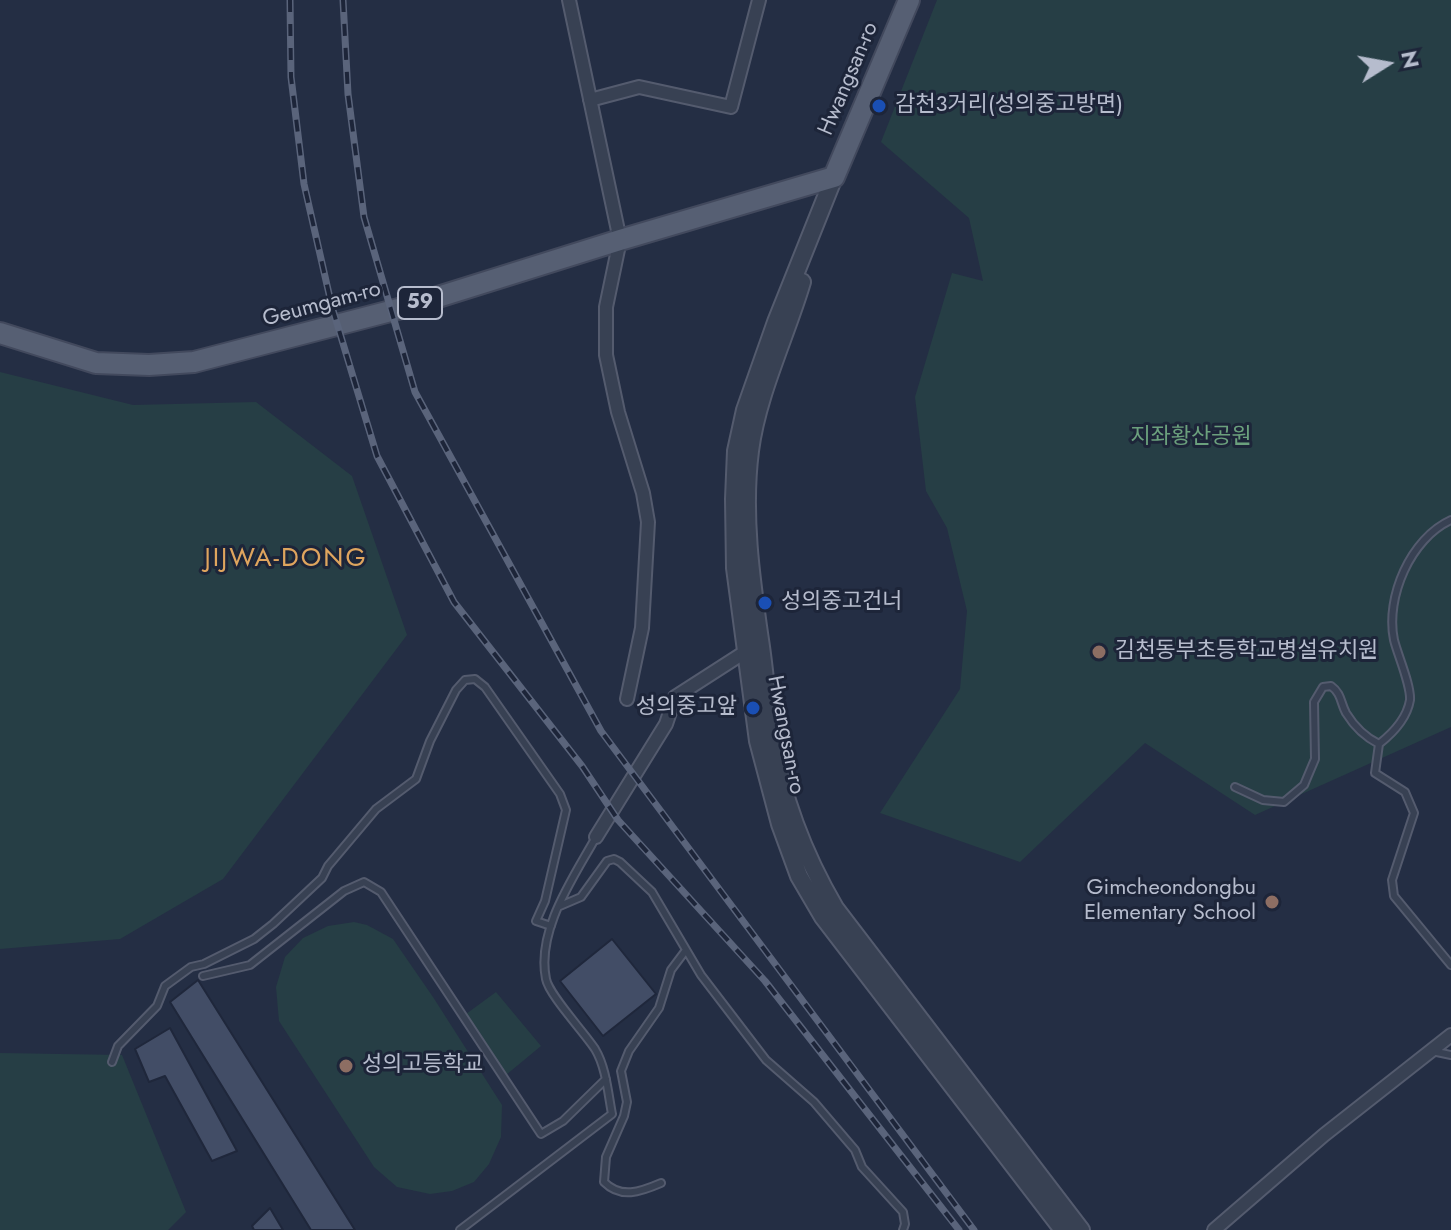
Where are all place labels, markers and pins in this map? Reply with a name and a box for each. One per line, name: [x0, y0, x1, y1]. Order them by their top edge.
place label: 감천3거리(성의중고방면): [895, 93, 1123, 119]
marker: 감천3거리(성의중고방면): [870, 97, 888, 115]
place label: 성의중고건너: [781, 590, 902, 616]
marker: 성의중고건너: [756, 594, 774, 612]
place label: 김천동부초등학교병설유치원: [1115, 639, 1378, 665]
marker: 김천동부초등학교병설유치원: [1090, 643, 1108, 661]
place label: 성의중고앞: [636, 695, 737, 721]
marker: 성의중고앞: [744, 699, 762, 717]
place label: Gimcheondongbu Elementary School: [1084, 876, 1256, 928]
marker: Gimcheondongbu Elementary School: [1263, 893, 1281, 911]
place label: 성의고등학교: [362, 1053, 483, 1079]
marker: 성의고등학교: [337, 1057, 355, 1075]

